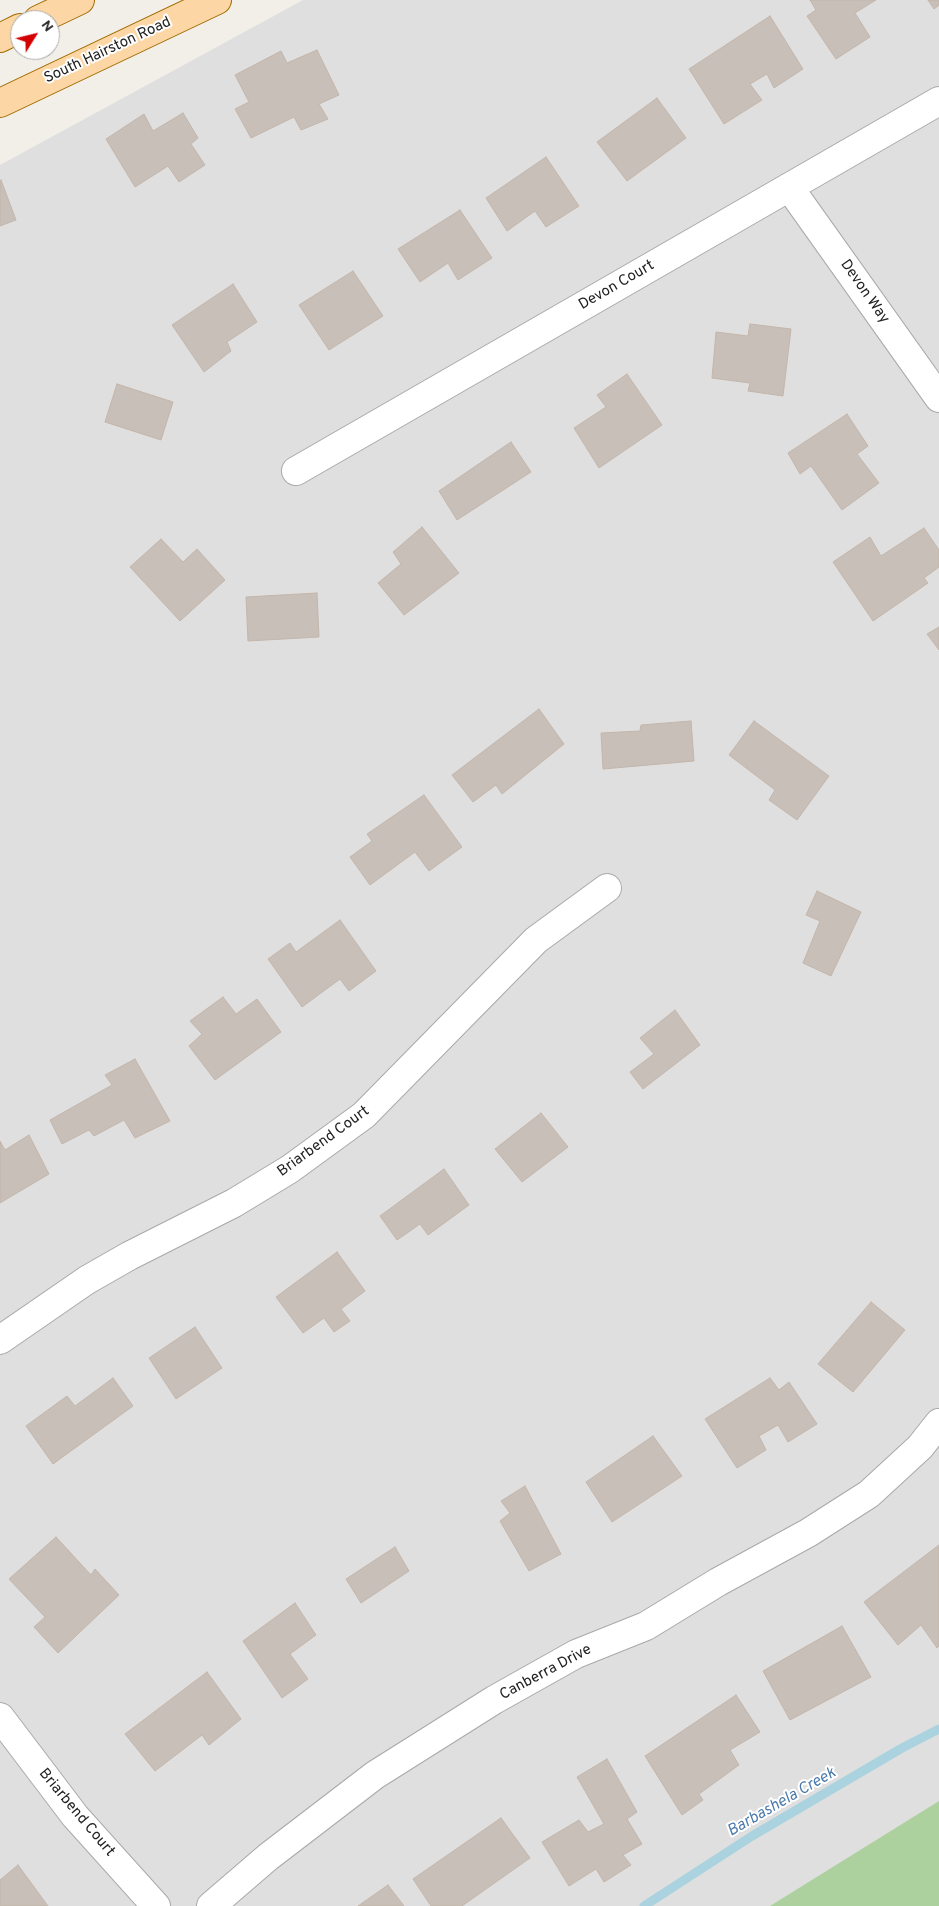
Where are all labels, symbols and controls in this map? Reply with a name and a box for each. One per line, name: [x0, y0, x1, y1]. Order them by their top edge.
north arrow: [10, 10, 60, 60]
street label: South Hairston Road: [42, 14, 174, 88]
text: N: [37, 17, 57, 36]
street label: Devon Court: [576, 257, 658, 315]
street label: Devon Way: [835, 257, 893, 327]
street label: Briarbend Court: [275, 1103, 373, 1181]
street label: Canberra Drive: [497, 1641, 595, 1705]
water label: Barbashela Creek: [724, 1764, 840, 1842]
street label: Briarbend Court: [34, 1765, 118, 1861]

